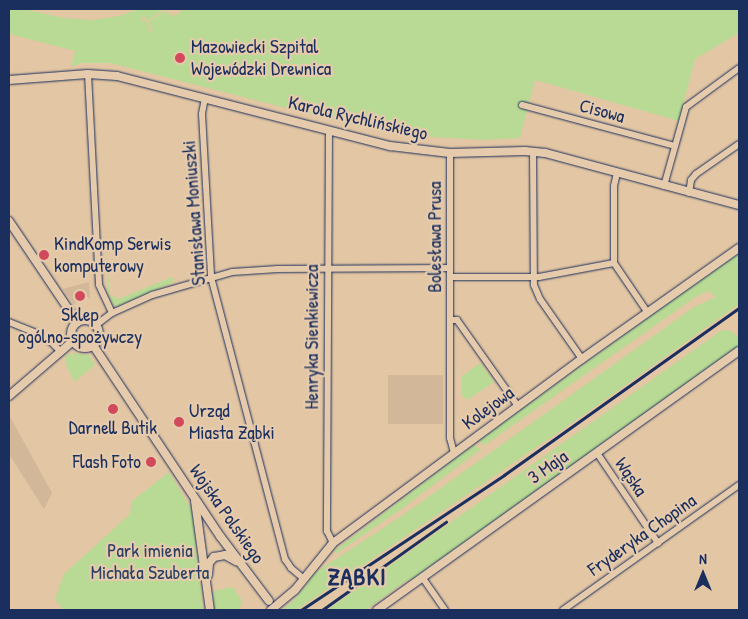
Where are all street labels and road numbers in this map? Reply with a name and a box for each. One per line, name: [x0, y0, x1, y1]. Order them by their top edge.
street label: Karola Rychlińskiego: [286, 91, 430, 145]
street label: Cisowa: [577, 94, 627, 128]
street label: Stanisława Moniuszki: [178, 140, 210, 286]
street label: Bolesława Prusa: [424, 181, 446, 293]
street label: Henryka Sienkiewicza: [301, 265, 323, 409]
street label: Kolejowa: [458, 382, 518, 434]
street label: 3 Maja: [524, 445, 572, 489]
street label: Wąska: [610, 453, 652, 501]
street label: Wojska Polskiego: [184, 460, 270, 568]
street label: Fryderyka Chopina: [583, 489, 701, 581]

